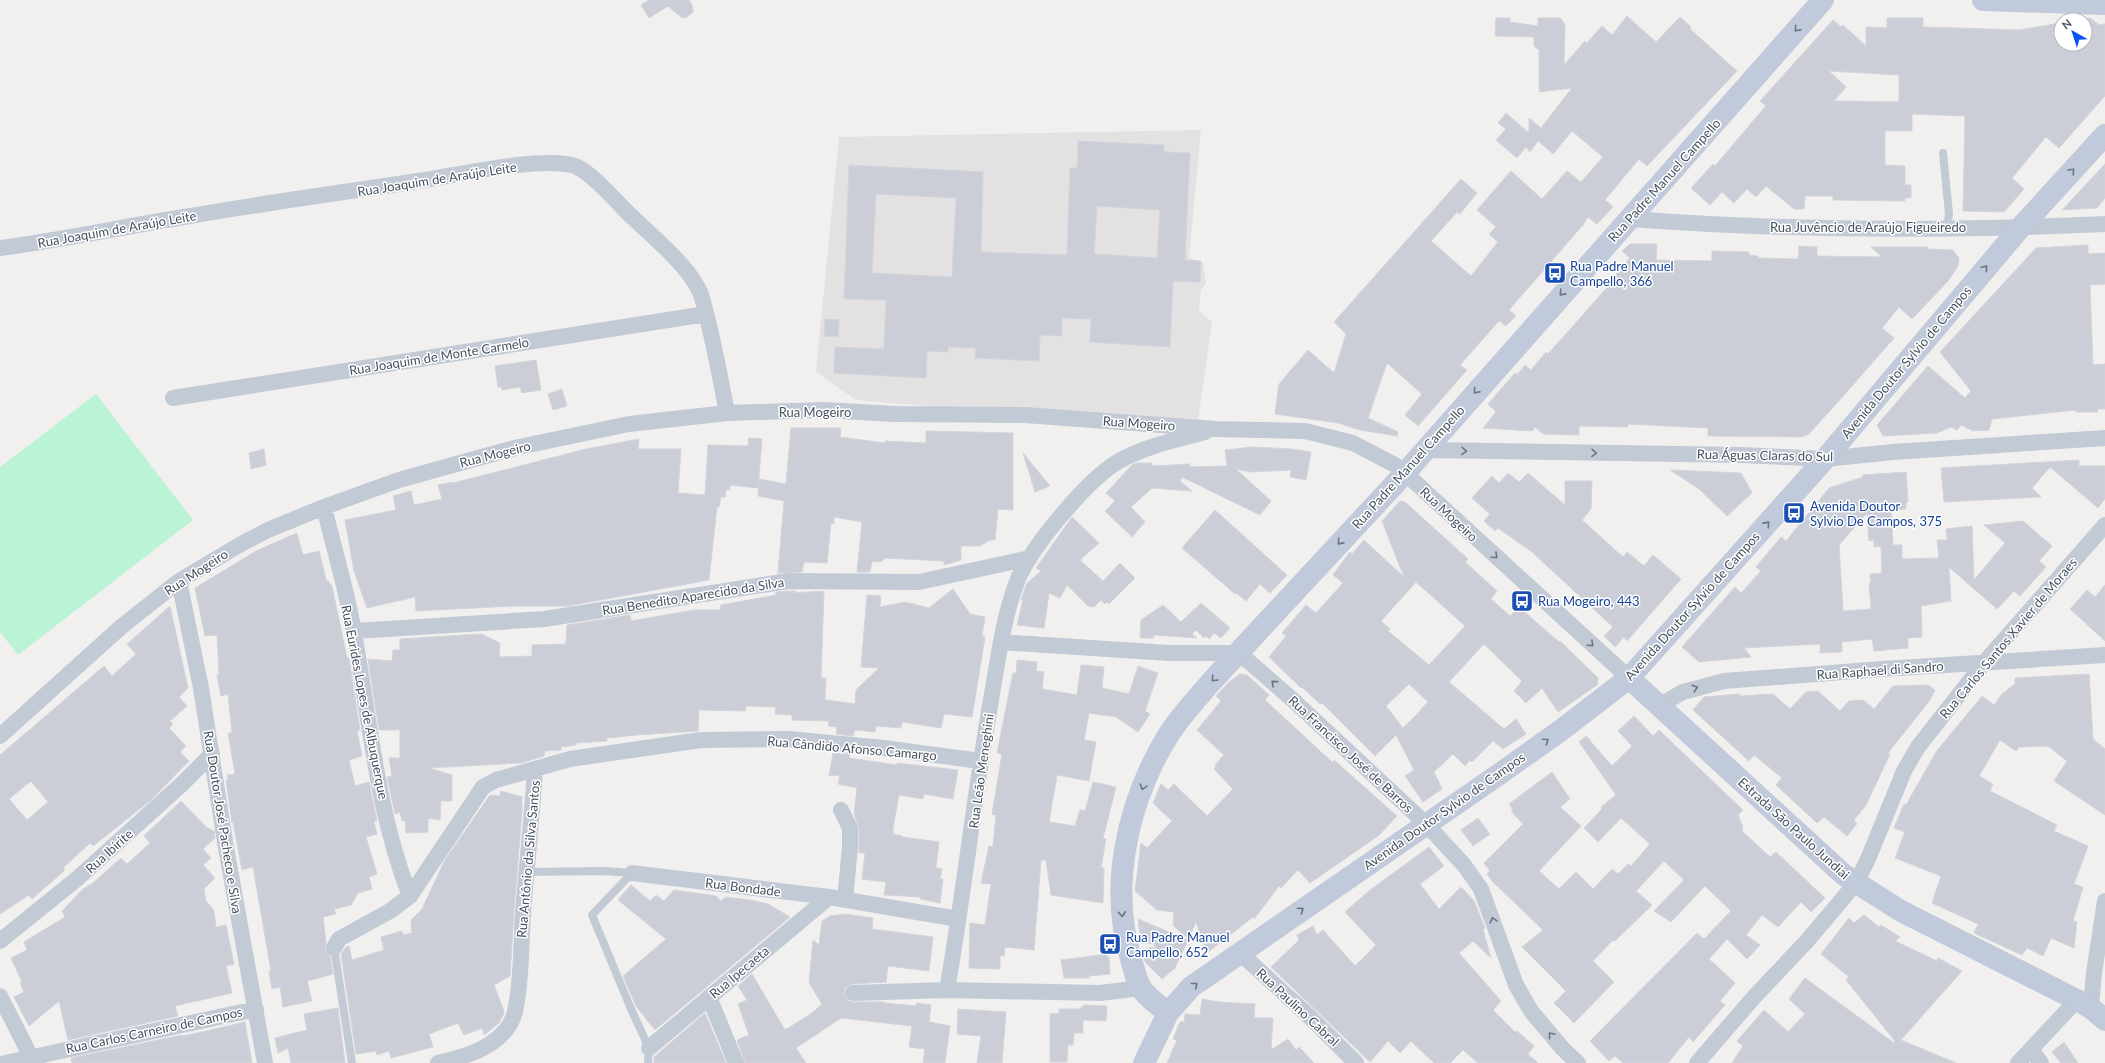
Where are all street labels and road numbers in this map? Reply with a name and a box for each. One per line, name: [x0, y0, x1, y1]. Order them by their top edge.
street label: Rua Padre Manuel Campello: [1604, 115, 1724, 245]
street label: Rua Joaquim de Araújo Leite: [356, 158, 518, 199]
street label: Rua Joaquim de Araújo Leite: [36, 207, 198, 251]
street label: Rua Juvêncio de Araújo Figueiredo: [1770, 219, 1966, 235]
street label: Avenida Doutor Sylvio de Campos: [1838, 282, 1975, 441]
street label: Rua Joaquim de Monte Carmelo: [348, 334, 530, 378]
street label: Rua Padre Manuel Campello: [1348, 402, 1468, 532]
street label: Rua Mogeiro: [779, 404, 851, 420]
street label: Rua Mogeiro: [1102, 412, 1176, 434]
street label: Rua Mogeiro: [458, 437, 532, 471]
street label: Rua Águas Claras do Sul: [1697, 446, 1833, 464]
street label: Rua Mogeiro: [1417, 483, 1481, 545]
street label: Avenida Doutor Sylvio de Campos: [1621, 528, 1763, 683]
street label: Rua Mogeiro: [161, 546, 231, 598]
street label: Rua Carlos Santos Xavier de Moraes: [1936, 554, 2080, 722]
street label: Rua Benedito Aparecido da Silva: [601, 574, 785, 618]
street label: Rua Eurides Lopes de Albuquerque: [338, 603, 392, 801]
street label: Rua Raphael di Sandro: [1816, 658, 1944, 682]
street label: Rua Francisco José de Barros: [1285, 692, 1417, 816]
street label: Rua Leão Meneghini: [965, 713, 997, 829]
street label: Rua Doutor José Pacheco e Silva: [201, 730, 245, 914]
street label: Rua Cândido Afonso Camargo: [767, 733, 937, 763]
street label: Avenida Doutor Sylvio de Campos: [1360, 749, 1528, 873]
street label: Estrada São Paulo Jundiai: [1735, 774, 1853, 882]
street label: Rua Antônio da Silva Santos: [513, 779, 543, 939]
street label: Rua Ibirite: [82, 825, 136, 876]
street label: Rua Bondade: [704, 874, 782, 900]
street label: Rua Ipecaeta: [706, 942, 772, 1002]
street label: Rua Paulino Cabral: [1253, 965, 1343, 1049]
street label: Rua Carlos Carneiro de Campos: [64, 1003, 244, 1057]

